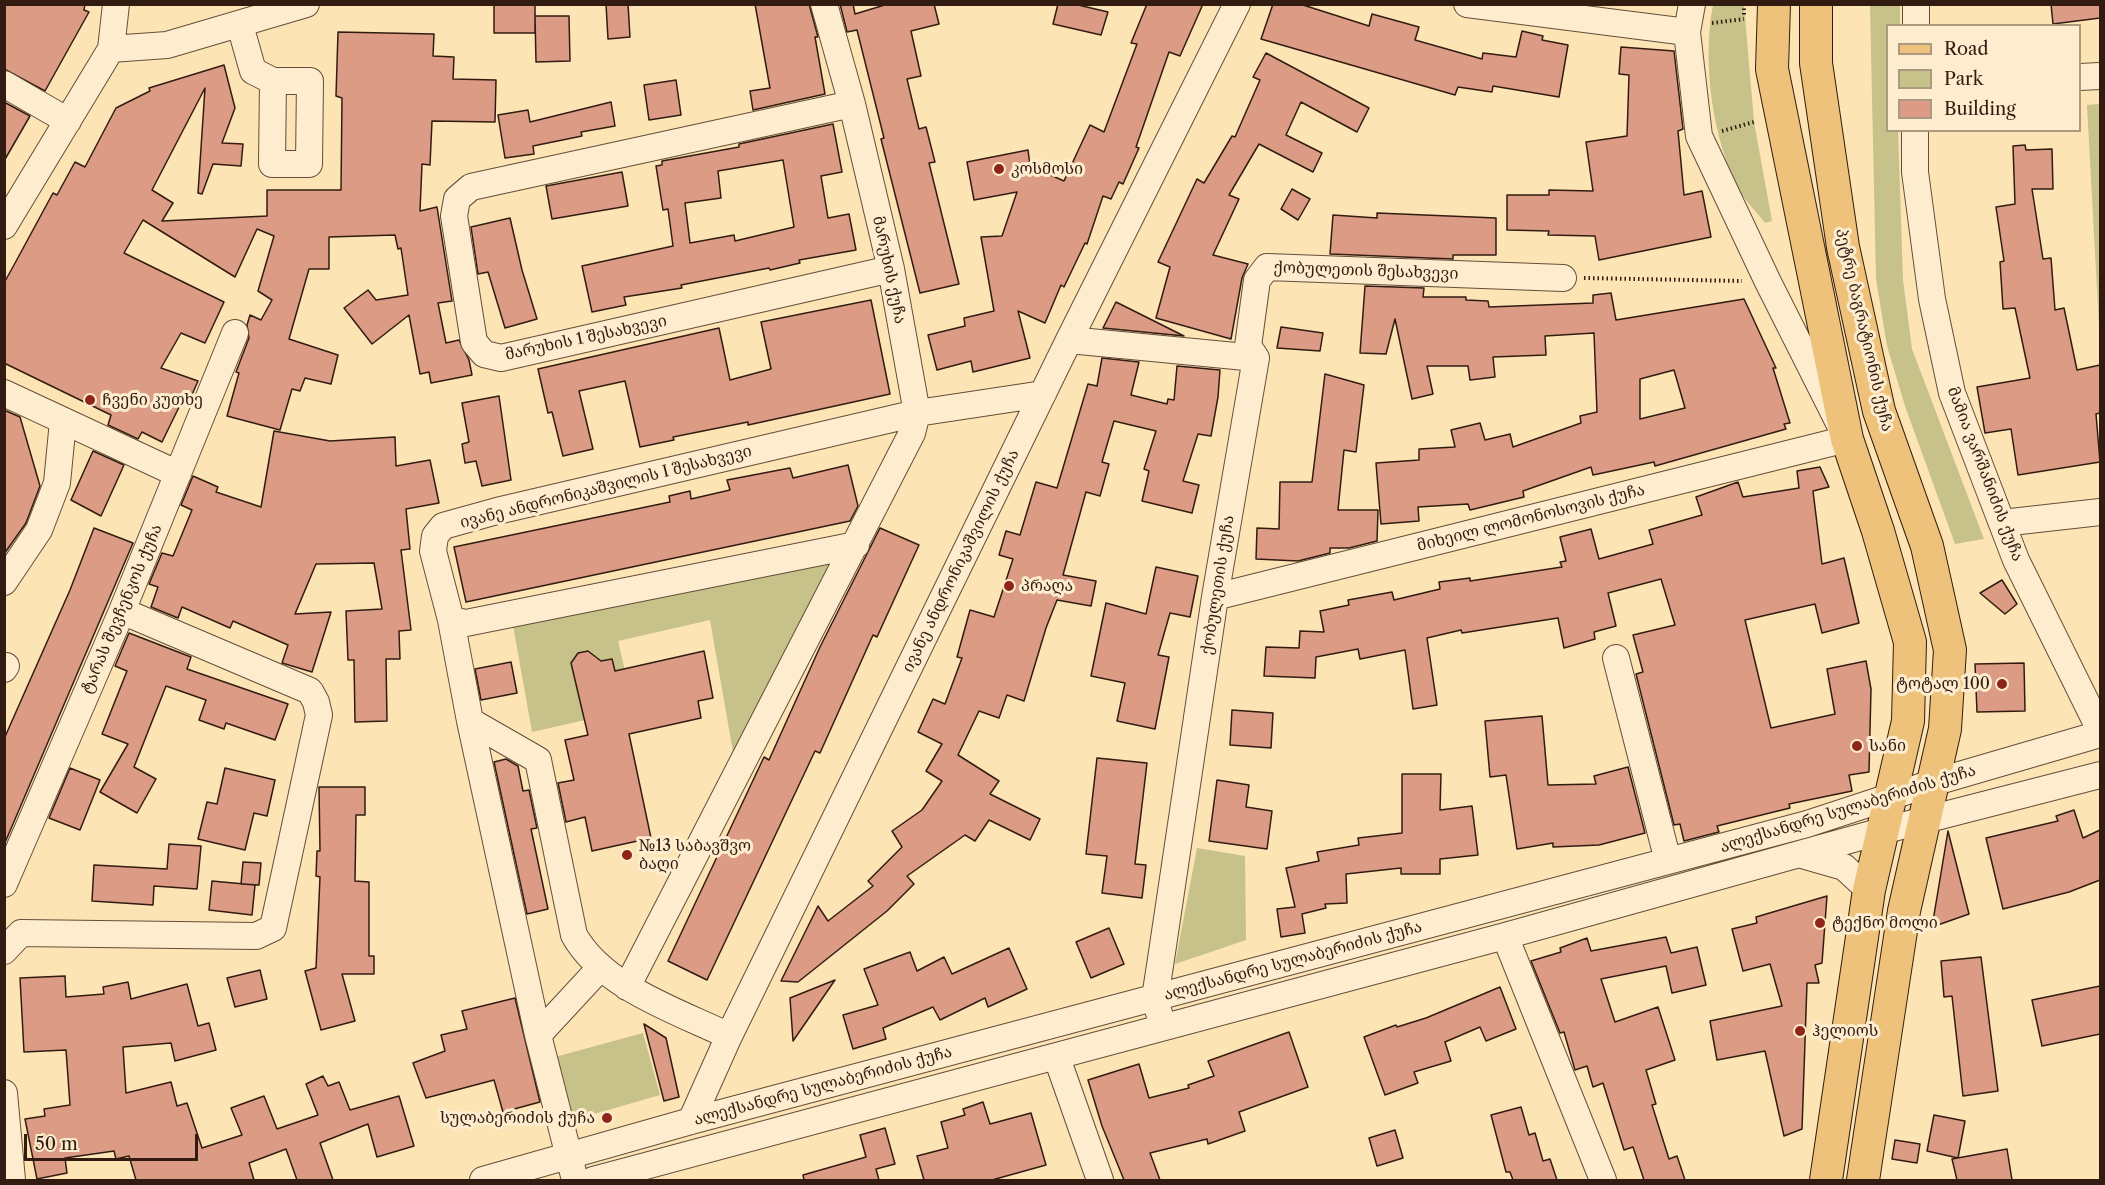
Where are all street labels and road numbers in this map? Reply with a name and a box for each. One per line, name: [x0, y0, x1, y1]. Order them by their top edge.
street label: მარუხის ქუჩა: [868, 214, 910, 326]
street label: პეტრე ბაგრატიონის ქუჩა: [1831, 227, 1897, 433]
street label: ქობულეთის შესახვევი: [1273, 258, 1459, 284]
street label: მარუხის 1 შესახვევი: [503, 311, 669, 365]
street label: მამია ვარშანიძის ქუჩა: [1943, 384, 2027, 564]
street label: ივანე ანდრონიკაშვილის I შესახვევი: [458, 441, 754, 533]
street label: ივანე ანდრონიკაშვილის ქუჩა: [899, 446, 1023, 676]
street label: მიხეილ ლომონოსოვის ქუჩა: [1415, 480, 1647, 556]
street label: ქობულეთის ქუჩა: [1197, 514, 1239, 656]
street label: ტარას შევჩენკოს ქუჩა: [78, 521, 166, 697]
street label: ალექსანდრე სულაბერიძის ქუჩა: [1718, 761, 1978, 857]
street label: ალექსანდრე სულაბერიძის ქუჩა: [1162, 917, 1424, 1005]
street label: ალექსანდრე სულაბერიძის ქუჩა: [692, 1042, 954, 1130]

